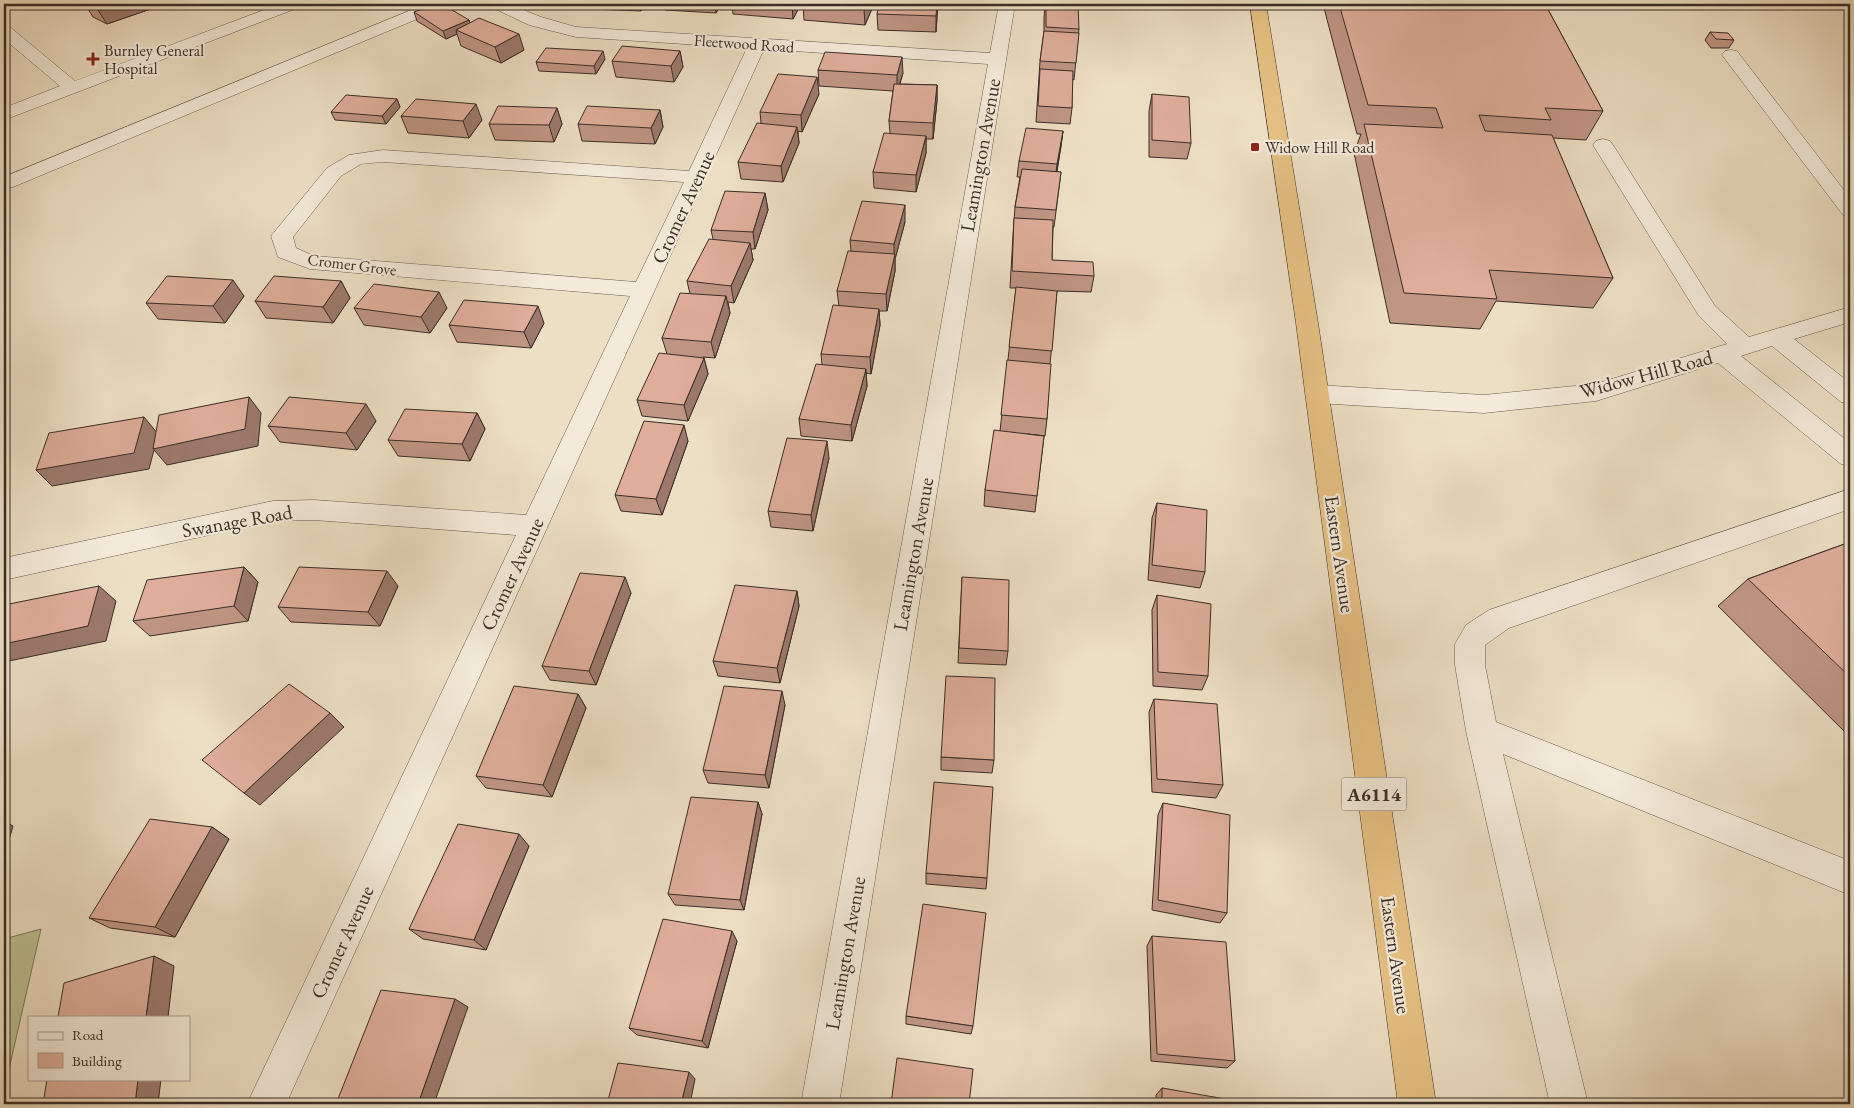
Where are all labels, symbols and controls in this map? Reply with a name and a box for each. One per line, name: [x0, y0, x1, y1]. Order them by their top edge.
street label: Fleetwood Road: [693, 30, 796, 58]
place label: Burnley General Hospital: [104, 40, 204, 79]
marker: Burnley General Hospital: [86, 52, 100, 66]
street label: Leamington Avenue: [954, 76, 1006, 234]
place label: Widow Hill Road: [1265, 137, 1375, 158]
marker: Widow Hill Road: [1249, 141, 1261, 153]
street label: Cromer Avenue: [645, 146, 721, 268]
street label: Cromer Grove: [306, 249, 398, 280]
street label: Widow Hill Road: [1577, 344, 1716, 404]
street label: Leamington Avenue: [887, 475, 939, 633]
street label: Eastern Avenue: [1319, 494, 1361, 614]
street label: Swanage Road: [180, 498, 295, 543]
street label: Cromer Avenue: [474, 513, 550, 635]
road number: A6114: [1342, 778, 1406, 811]
street label: Leamington Avenue: [819, 874, 871, 1032]
street label: Cromer Avenue: [304, 881, 380, 1003]
street label: Eastern Avenue: [1375, 895, 1417, 1015]
legend: [28, 1016, 190, 1080]
text: Road: [72, 1025, 104, 1044]
text: Building: [72, 1051, 122, 1070]

